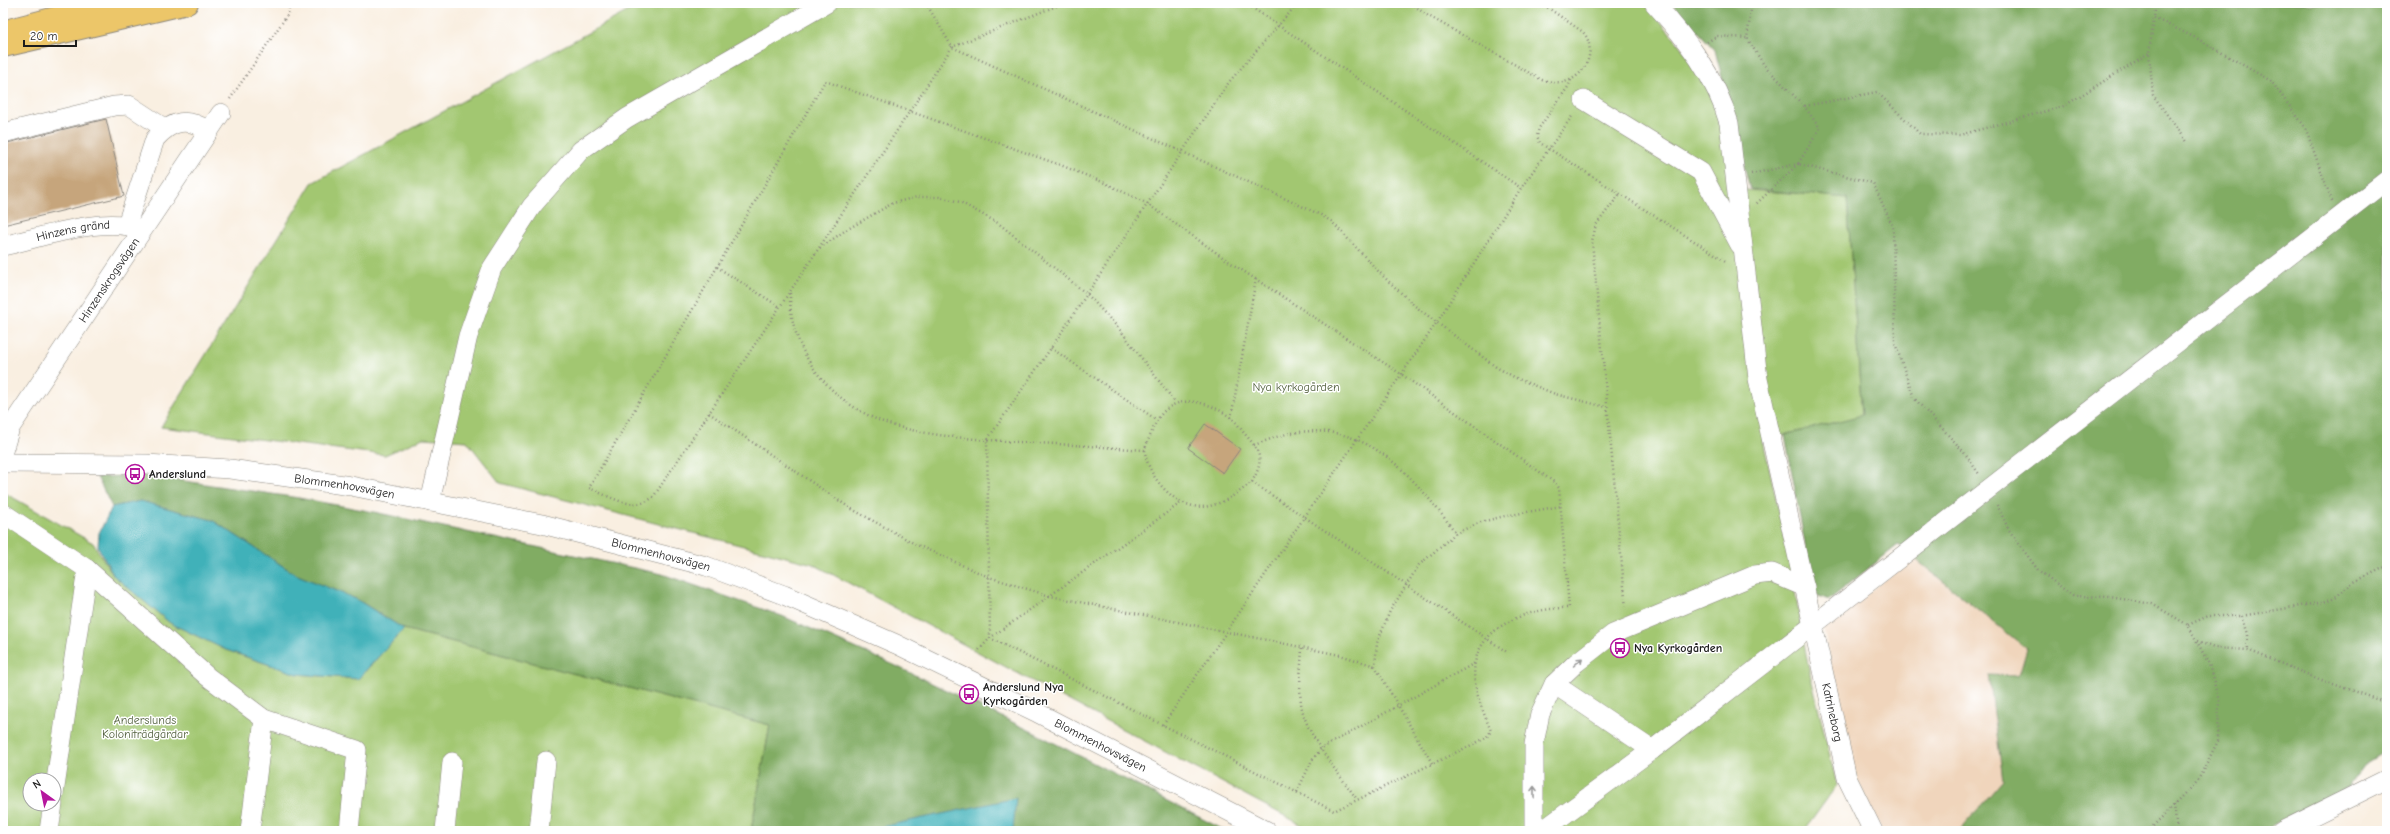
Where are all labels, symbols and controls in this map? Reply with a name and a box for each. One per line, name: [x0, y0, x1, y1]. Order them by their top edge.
scale bar: [24, 22, 76, 48]
text: 20 m: [30, 29, 58, 43]
street label: Hinzens gränd: [35, 218, 110, 244]
street label: Hinzenskrogsvägen: [76, 235, 142, 325]
park label: Nya kyrkogården: [1252, 380, 1340, 394]
bus stop icon: Anderslund: [124, 463, 146, 485]
place label: Anderslund: [149, 467, 206, 481]
street label: Blommenhovsvägen: [293, 471, 396, 502]
street label: Blommenhovsvägen: [610, 535, 713, 574]
bus stop icon: Nya Kyrkogården: [1609, 637, 1631, 659]
place label: Nya Kyrkogården: [1634, 641, 1722, 655]
one-way arrow: [1572, 657, 1583, 666]
place label: Anderslund Nya Kyrkogården: [983, 680, 1064, 708]
street label: Katrineborg: [1819, 682, 1846, 743]
bus stop icon: Anderslund Nya Kyrkogården: [958, 683, 980, 705]
park label: Anderslunds Koloniträdgårdar: [102, 713, 188, 741]
street label: Blommenhovsvägen: [1052, 716, 1149, 775]
north arrow: [22, 772, 62, 812]
text: N: [30, 777, 43, 791]
one-way arrow: [1530, 786, 1538, 799]

